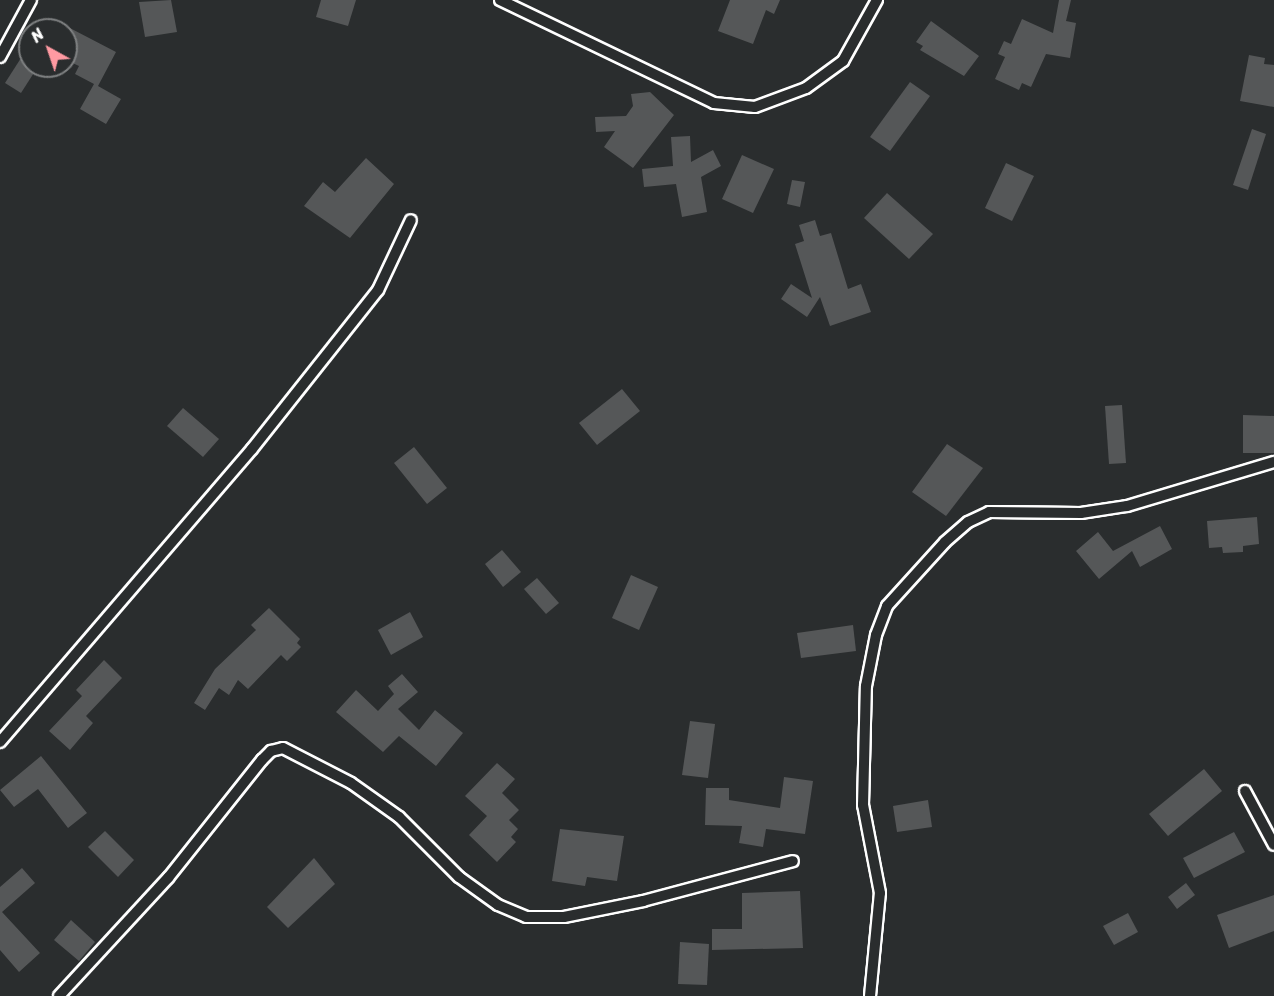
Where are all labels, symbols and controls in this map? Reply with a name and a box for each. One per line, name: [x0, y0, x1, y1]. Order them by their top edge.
north arrow: [18, 18, 78, 78]
text: N: [24, 21, 51, 50]

